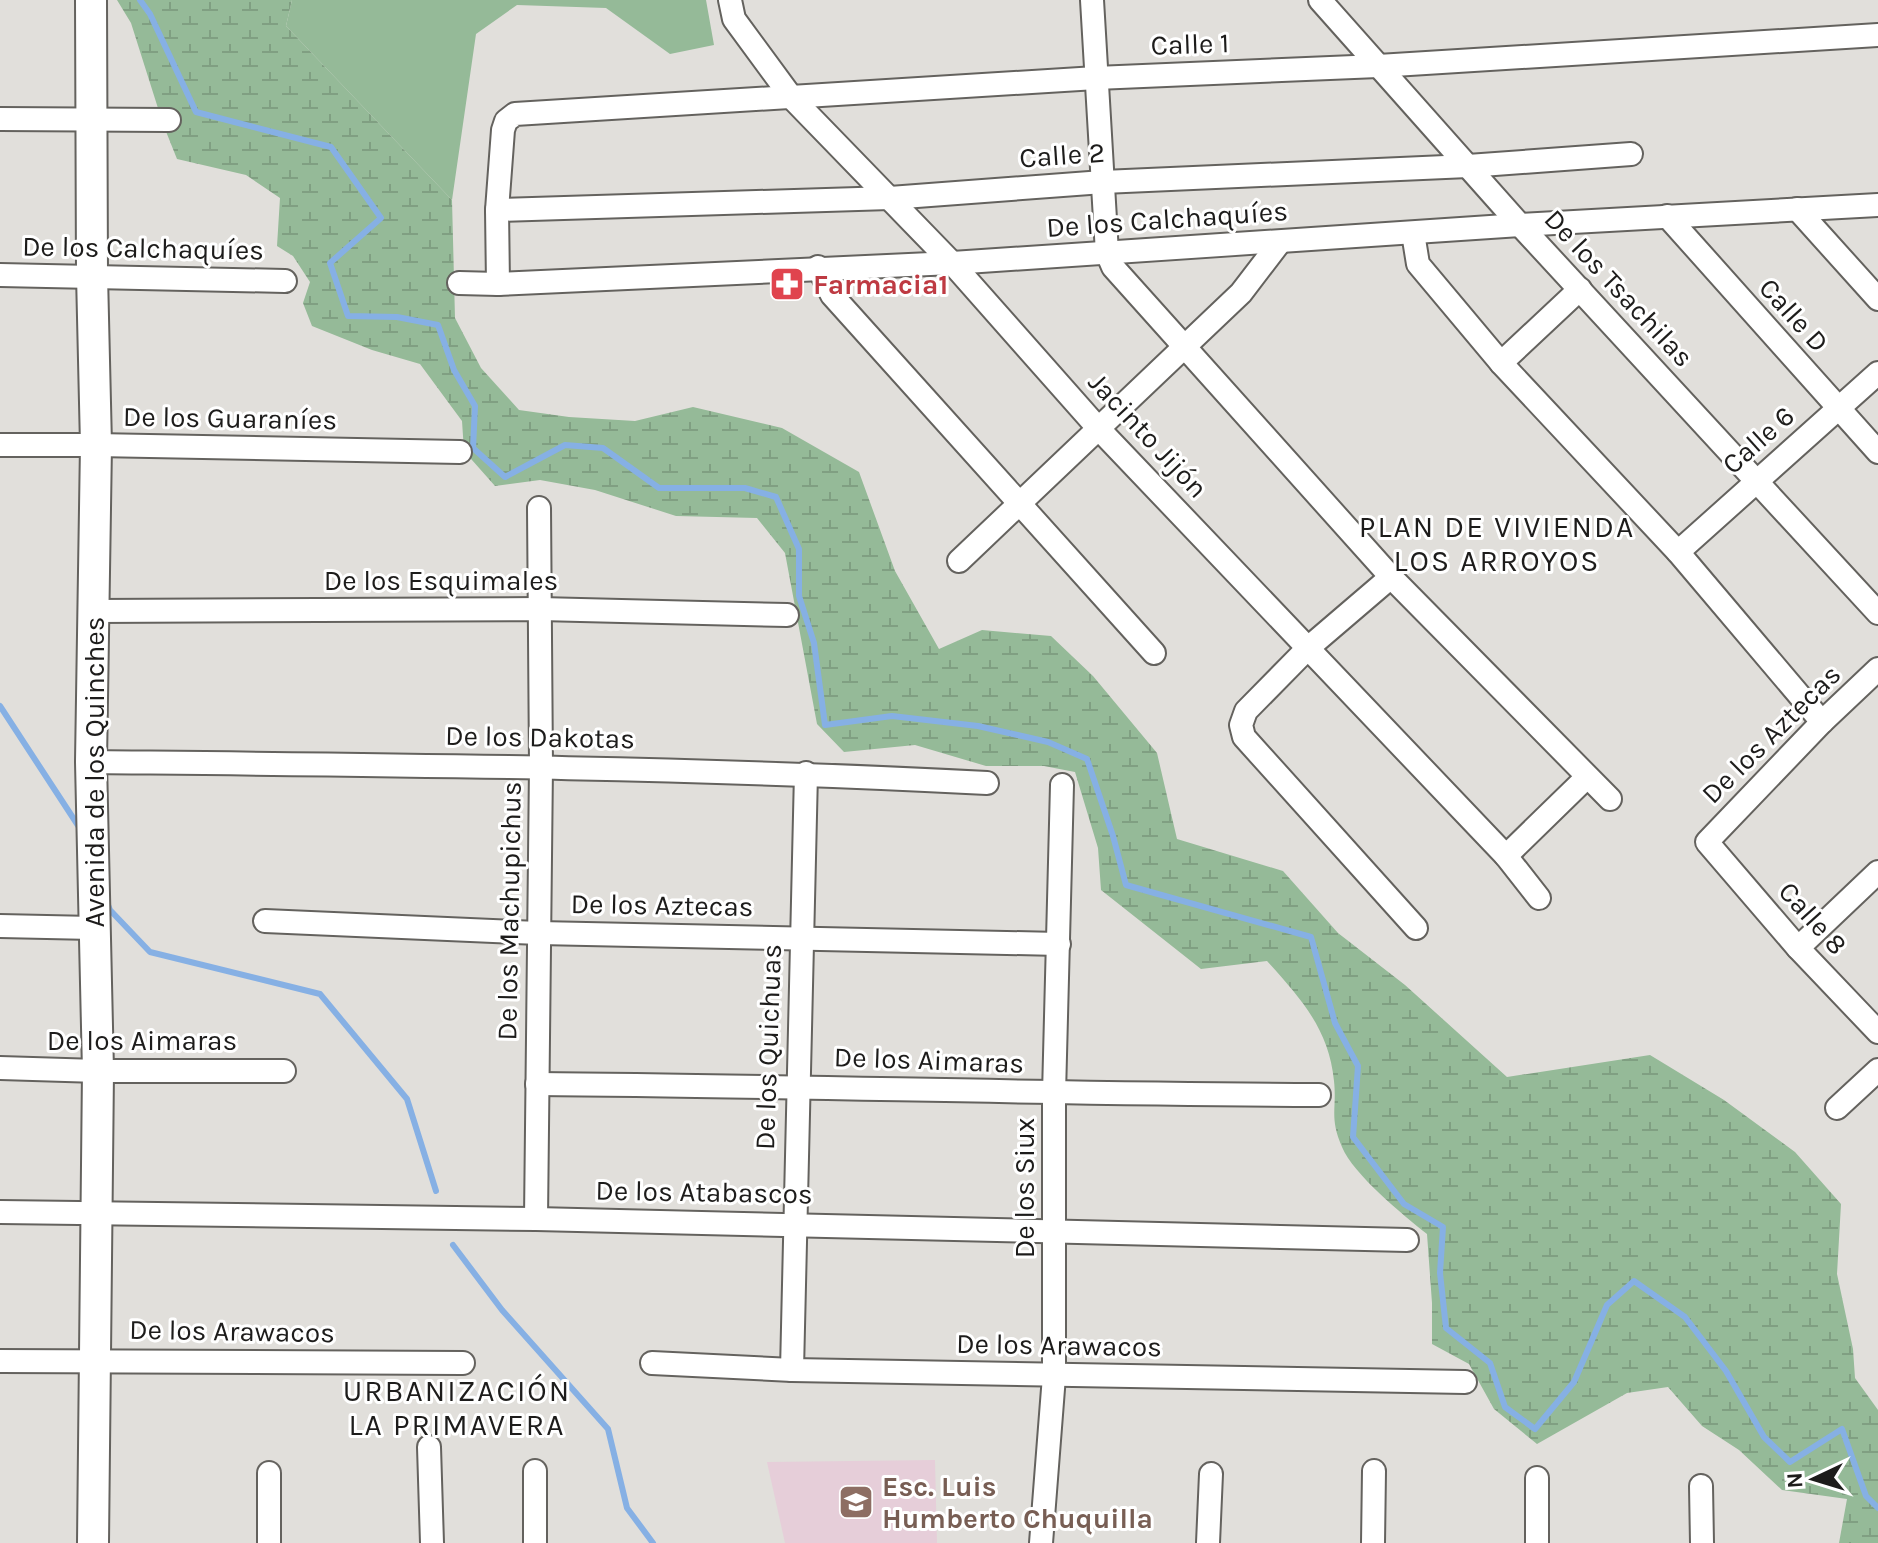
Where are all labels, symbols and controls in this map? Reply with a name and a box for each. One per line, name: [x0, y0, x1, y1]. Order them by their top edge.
street label: Calle 1: [1150, 26, 1230, 62]
street label: Calle 2: [1018, 136, 1106, 174]
street label: De los Calchaquíes: [1045, 194, 1289, 244]
street label: De los Tsachilas: [1538, 202, 1700, 374]
street label: De los Calchaquíes: [22, 229, 264, 267]
pharmacy icon: Farmacia1: [768, 265, 806, 303]
place label: Farmacia1: [813, 268, 948, 301]
street label: Calle D: [1752, 271, 1836, 359]
street label: Jacinto Jijón: [1082, 365, 1214, 505]
street label: Calle 6: [1715, 399, 1801, 481]
street label: De los Guaraníes: [123, 400, 337, 436]
district label: PLAN DE VIVIENDA LOS ARROYOS: [1359, 509, 1635, 579]
street label: De los Esquimales: [324, 564, 558, 597]
street label: Avenida de los Quinches: [78, 617, 111, 927]
street label: De los Aztecas: [1695, 658, 1847, 810]
street label: De los Dakotas: [445, 719, 635, 755]
street label: De los Machupichus: [490, 781, 528, 1041]
street label: Calle 8: [1772, 875, 1854, 961]
street label: De los Aztecas: [570, 887, 754, 923]
street label: De los Quichuas: [748, 943, 788, 1151]
street label: De los Aimaras: [47, 1024, 237, 1057]
street label: De los Aimaras: [833, 1040, 1025, 1080]
street label: De los Siux: [1008, 1118, 1041, 1258]
street label: De los Atabascos: [595, 1174, 813, 1210]
street label: De los Arawacos: [129, 1313, 335, 1349]
street label: De los Arawacos: [956, 1327, 1162, 1363]
district label: URBANIZACIÓN LA PRIMAVERA: [343, 1373, 571, 1443]
north arrow: [1774, 1439, 1854, 1519]
place label: Esc. Luis Humberto Chuquilla: [882, 1470, 1153, 1535]
text: N: [1782, 1472, 1809, 1489]
school or university icon: Esc. Luis Humberto Chuquilla: [837, 1483, 875, 1521]

